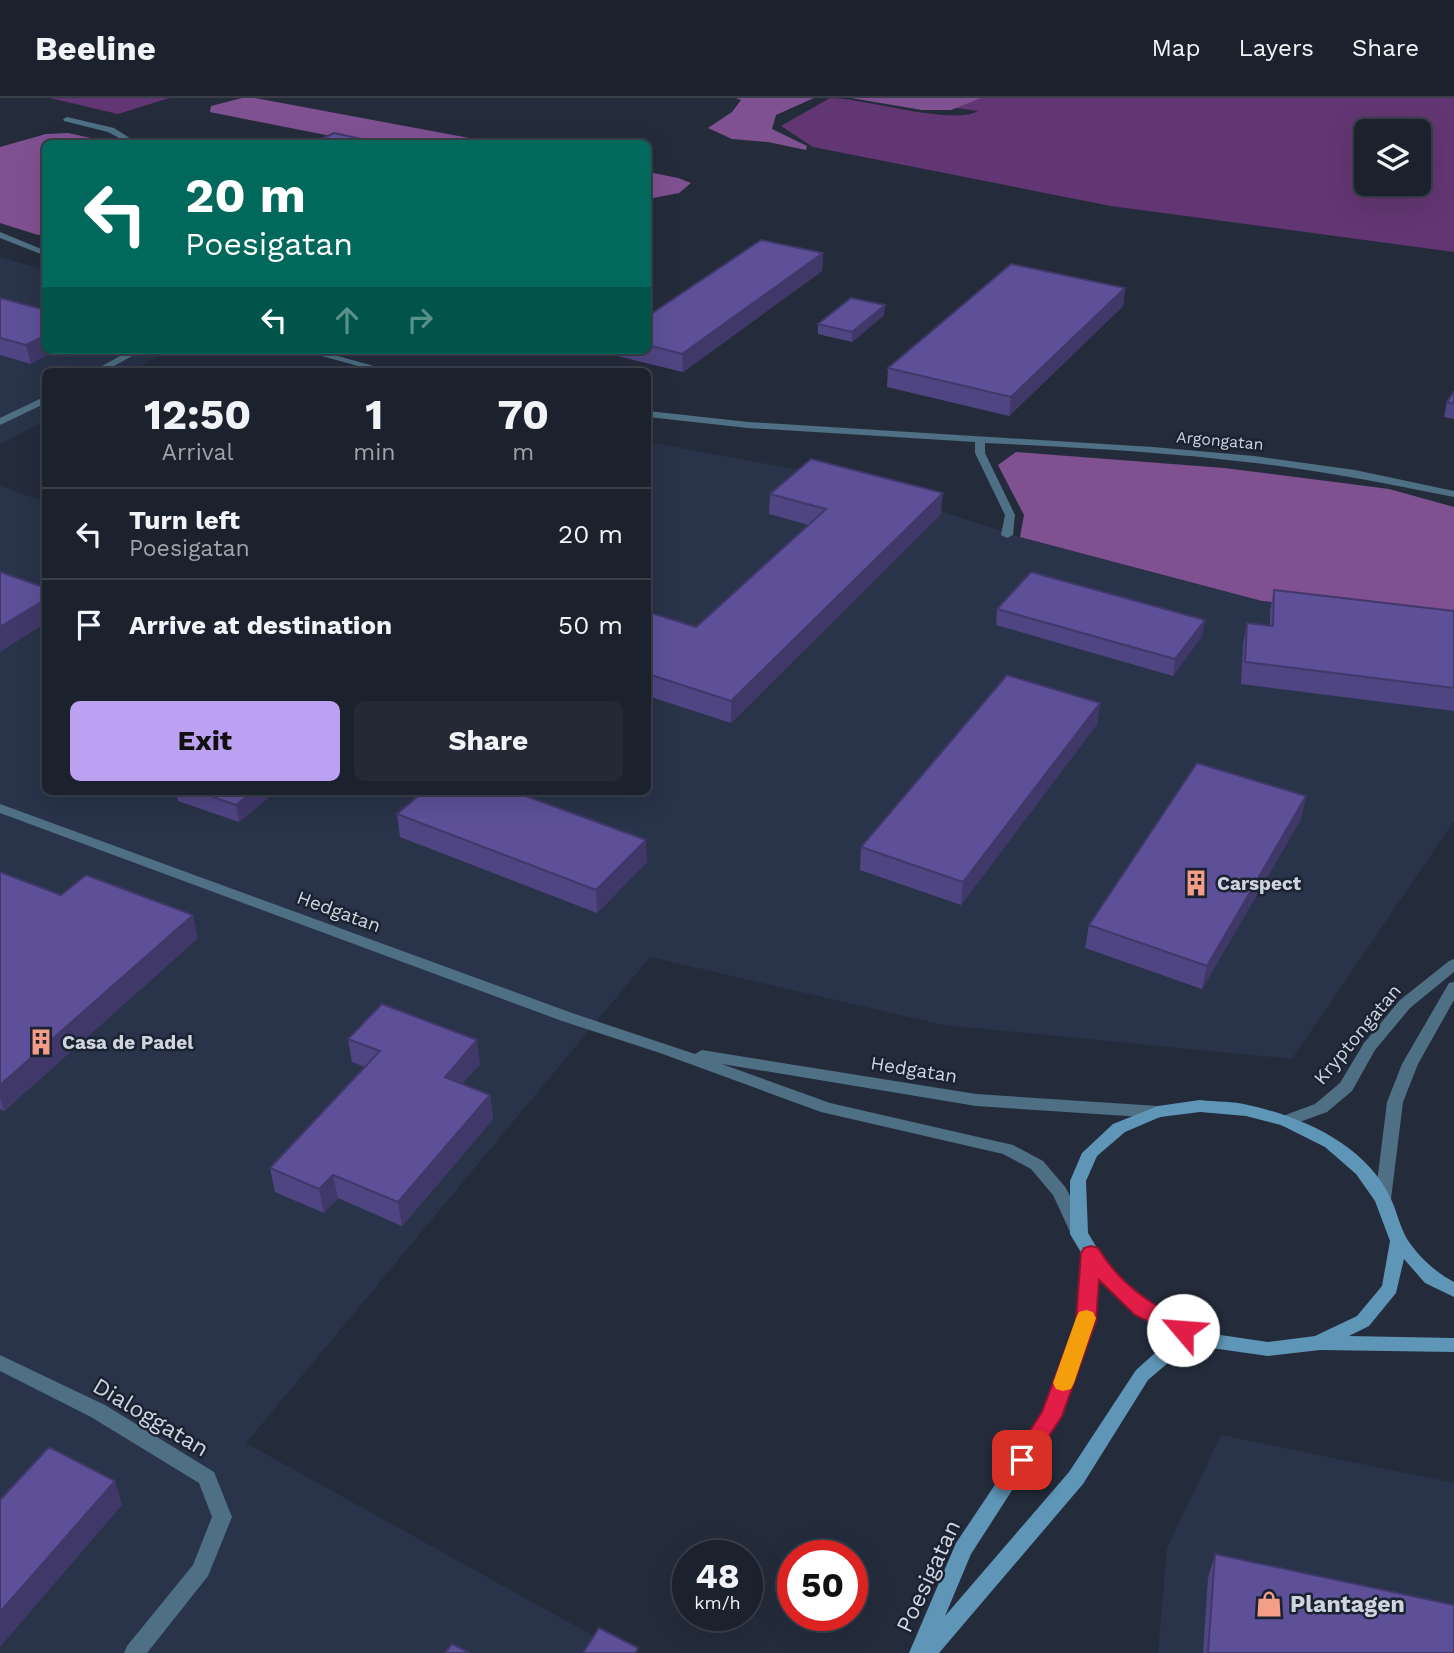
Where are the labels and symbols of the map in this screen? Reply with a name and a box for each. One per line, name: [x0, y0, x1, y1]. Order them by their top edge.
street label: Argongatan: [1175, 427, 1264, 454]
building icon: Carspect: [1181, 868, 1211, 898]
place label: Carspect: [1217, 872, 1302, 895]
street label: Hedgatan: [294, 886, 384, 937]
street label: Kryptongatan: [1309, 979, 1406, 1089]
building icon: Casa de Padel: [26, 1027, 56, 1057]
place label: Casa de Padel: [62, 1031, 194, 1054]
street label: Hedgatan: [869, 1051, 959, 1088]
position arrow: [1146, 1293, 1220, 1367]
street label: Dialoggatan: [88, 1372, 214, 1463]
pin: [992, 1430, 1052, 1490]
street label: Poesigatan: [891, 1516, 966, 1637]
speed limit sign: 50: [777, 1540, 868, 1631]
shop icon: Plantagen: [1254, 1589, 1284, 1619]
place label: Plantagen: [1290, 1591, 1405, 1618]

